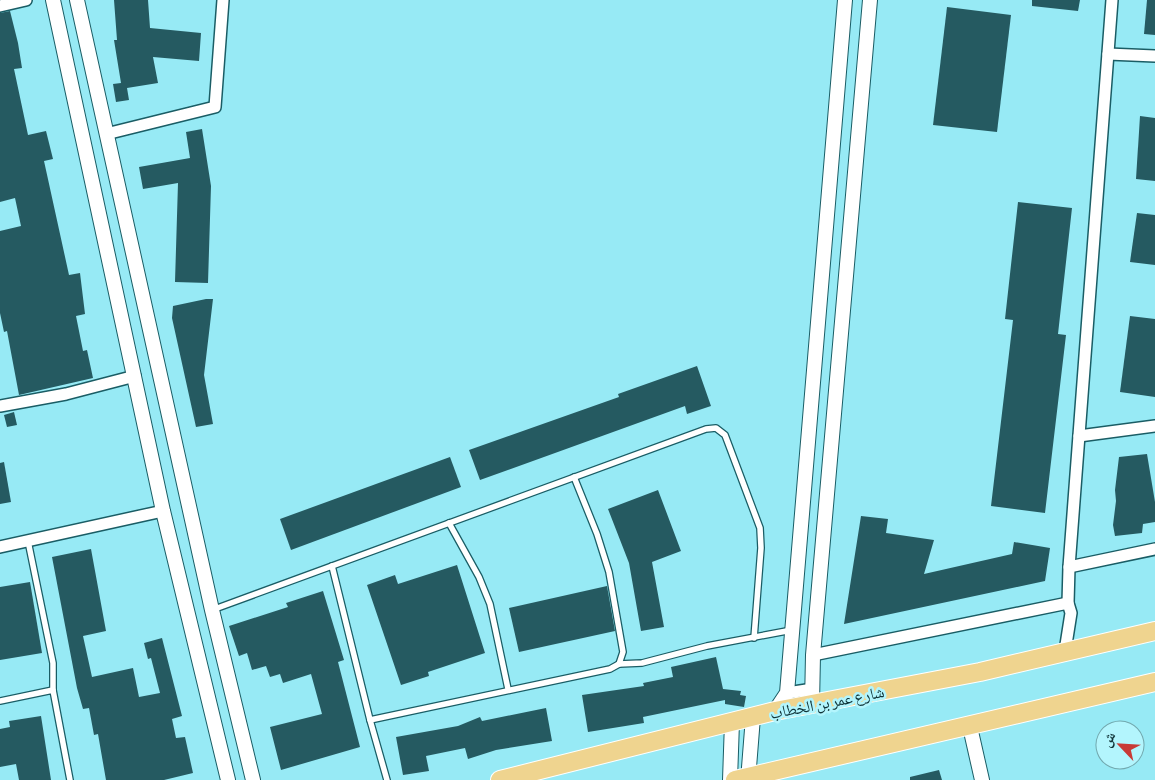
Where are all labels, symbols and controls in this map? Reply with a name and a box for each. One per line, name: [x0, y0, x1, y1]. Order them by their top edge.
street label: شارع عمر بن الخطاب: [768, 682, 886, 724]
north arrow: [1095, 720, 1145, 770]
text: ش: [1098, 729, 1120, 750]

